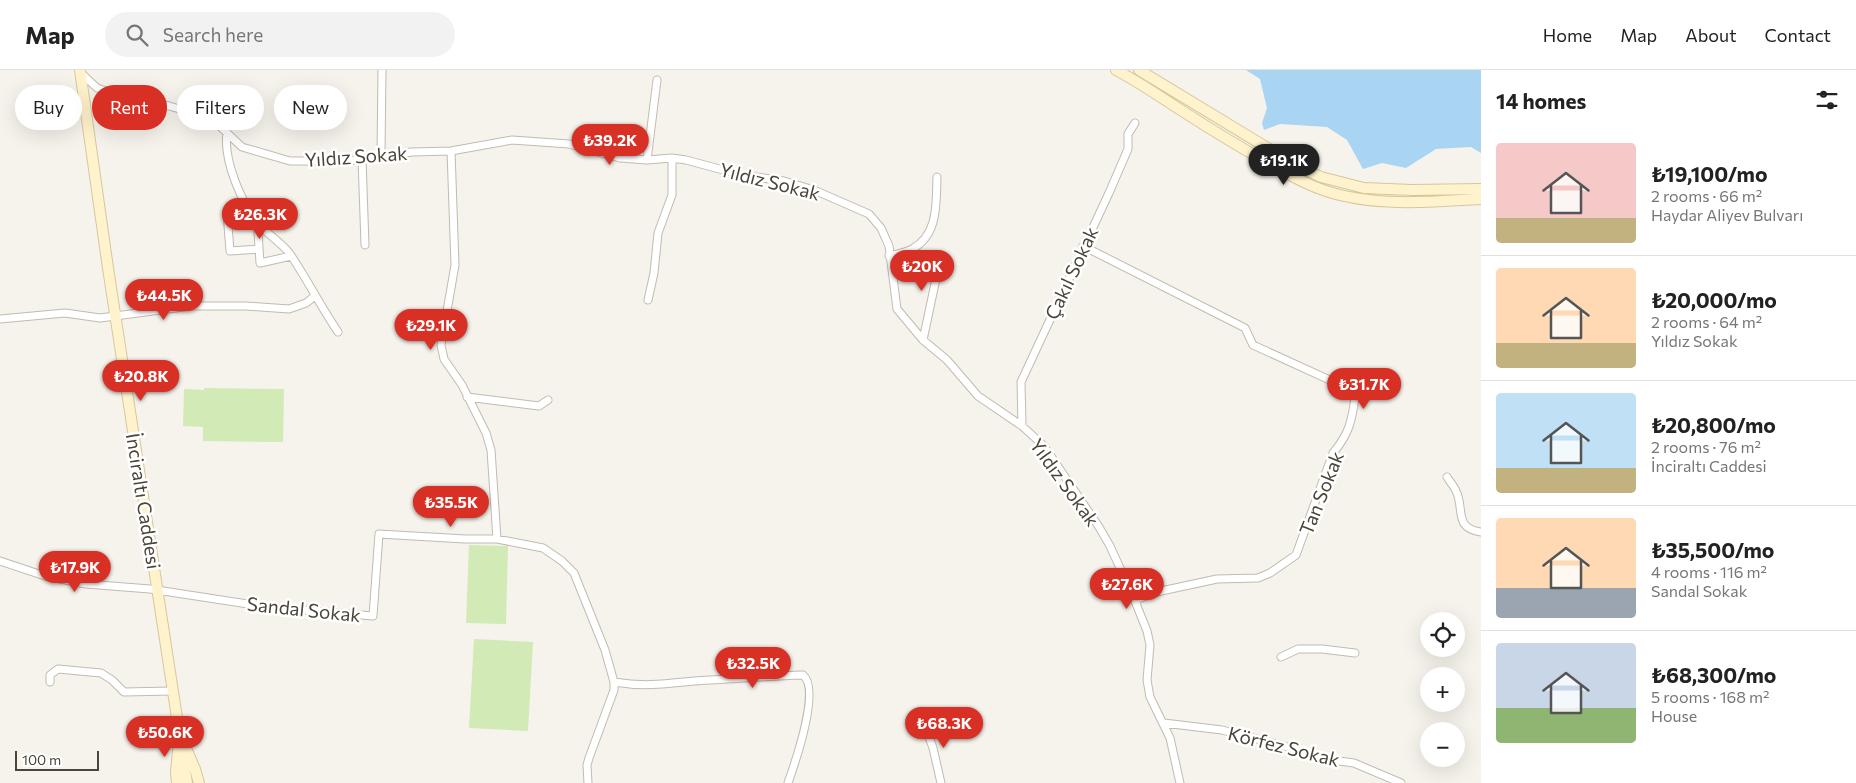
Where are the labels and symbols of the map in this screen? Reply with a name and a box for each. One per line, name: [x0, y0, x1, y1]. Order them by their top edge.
pin: ₺39.2K: [569, 124, 651, 166]
street label: Yıldız Sokak: [304, 141, 408, 171]
pin: ₺19.1K: [1243, 144, 1325, 186]
street label: Yıldız Sokak: [717, 157, 823, 205]
pin: ₺26.3K: [219, 198, 301, 240]
street label: Çakıl Sokak: [1040, 223, 1102, 323]
pin: ₺20K: [892, 250, 952, 292]
pin: ₺44.5K: [123, 278, 205, 321]
pin: ₺29.1K: [390, 308, 472, 351]
pin: ₺20.8K: [100, 360, 182, 402]
pin: ₺31.7K: [1323, 368, 1405, 410]
street label: İnciraltı Caddesi: [122, 431, 166, 571]
street label: Yıldız Sokak: [1025, 434, 1105, 530]
street label: Tan Sokak: [1294, 448, 1348, 538]
pin: ₺35.5K: [410, 486, 492, 528]
pin: ₺17.9K: [34, 550, 116, 593]
pin: ₺27.6K: [1086, 568, 1168, 610]
street label: Sandal Sokak: [246, 592, 362, 626]
pin: ₺32.5K: [712, 646, 794, 689]
pin: ₺68.3K: [903, 706, 985, 749]
pin: ₺50.6K: [124, 716, 206, 758]
street label: Körfez Sokak: [1226, 721, 1342, 771]
scale bar: [15, 748, 99, 771]

